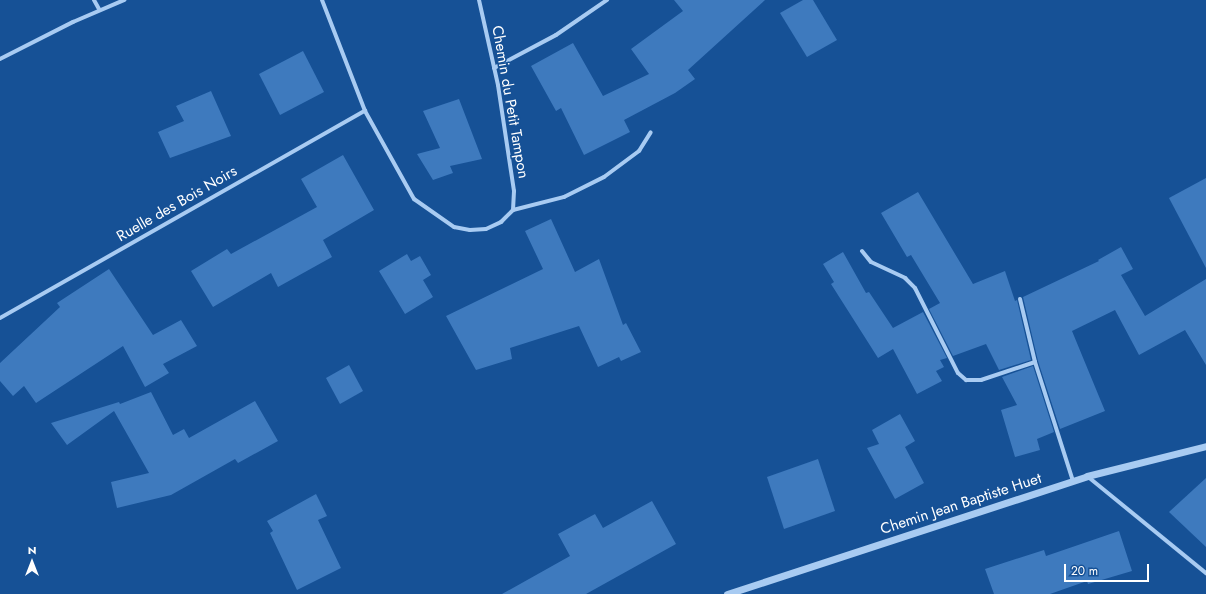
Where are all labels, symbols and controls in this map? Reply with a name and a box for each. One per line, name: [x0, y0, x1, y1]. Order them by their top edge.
street label: Chemin du Petit Tampon: [488, 24, 532, 180]
street label: Ruelle des Bois Noirs: [114, 162, 240, 246]
street label: Chemin Jean Baptiste Huet: [878, 469, 1044, 539]
north arrow: [12, 542, 52, 582]
text: N: [28, 542, 36, 558]
scale bar: [1066, 556, 1151, 582]
text: 20 m: [1071, 562, 1098, 580]

